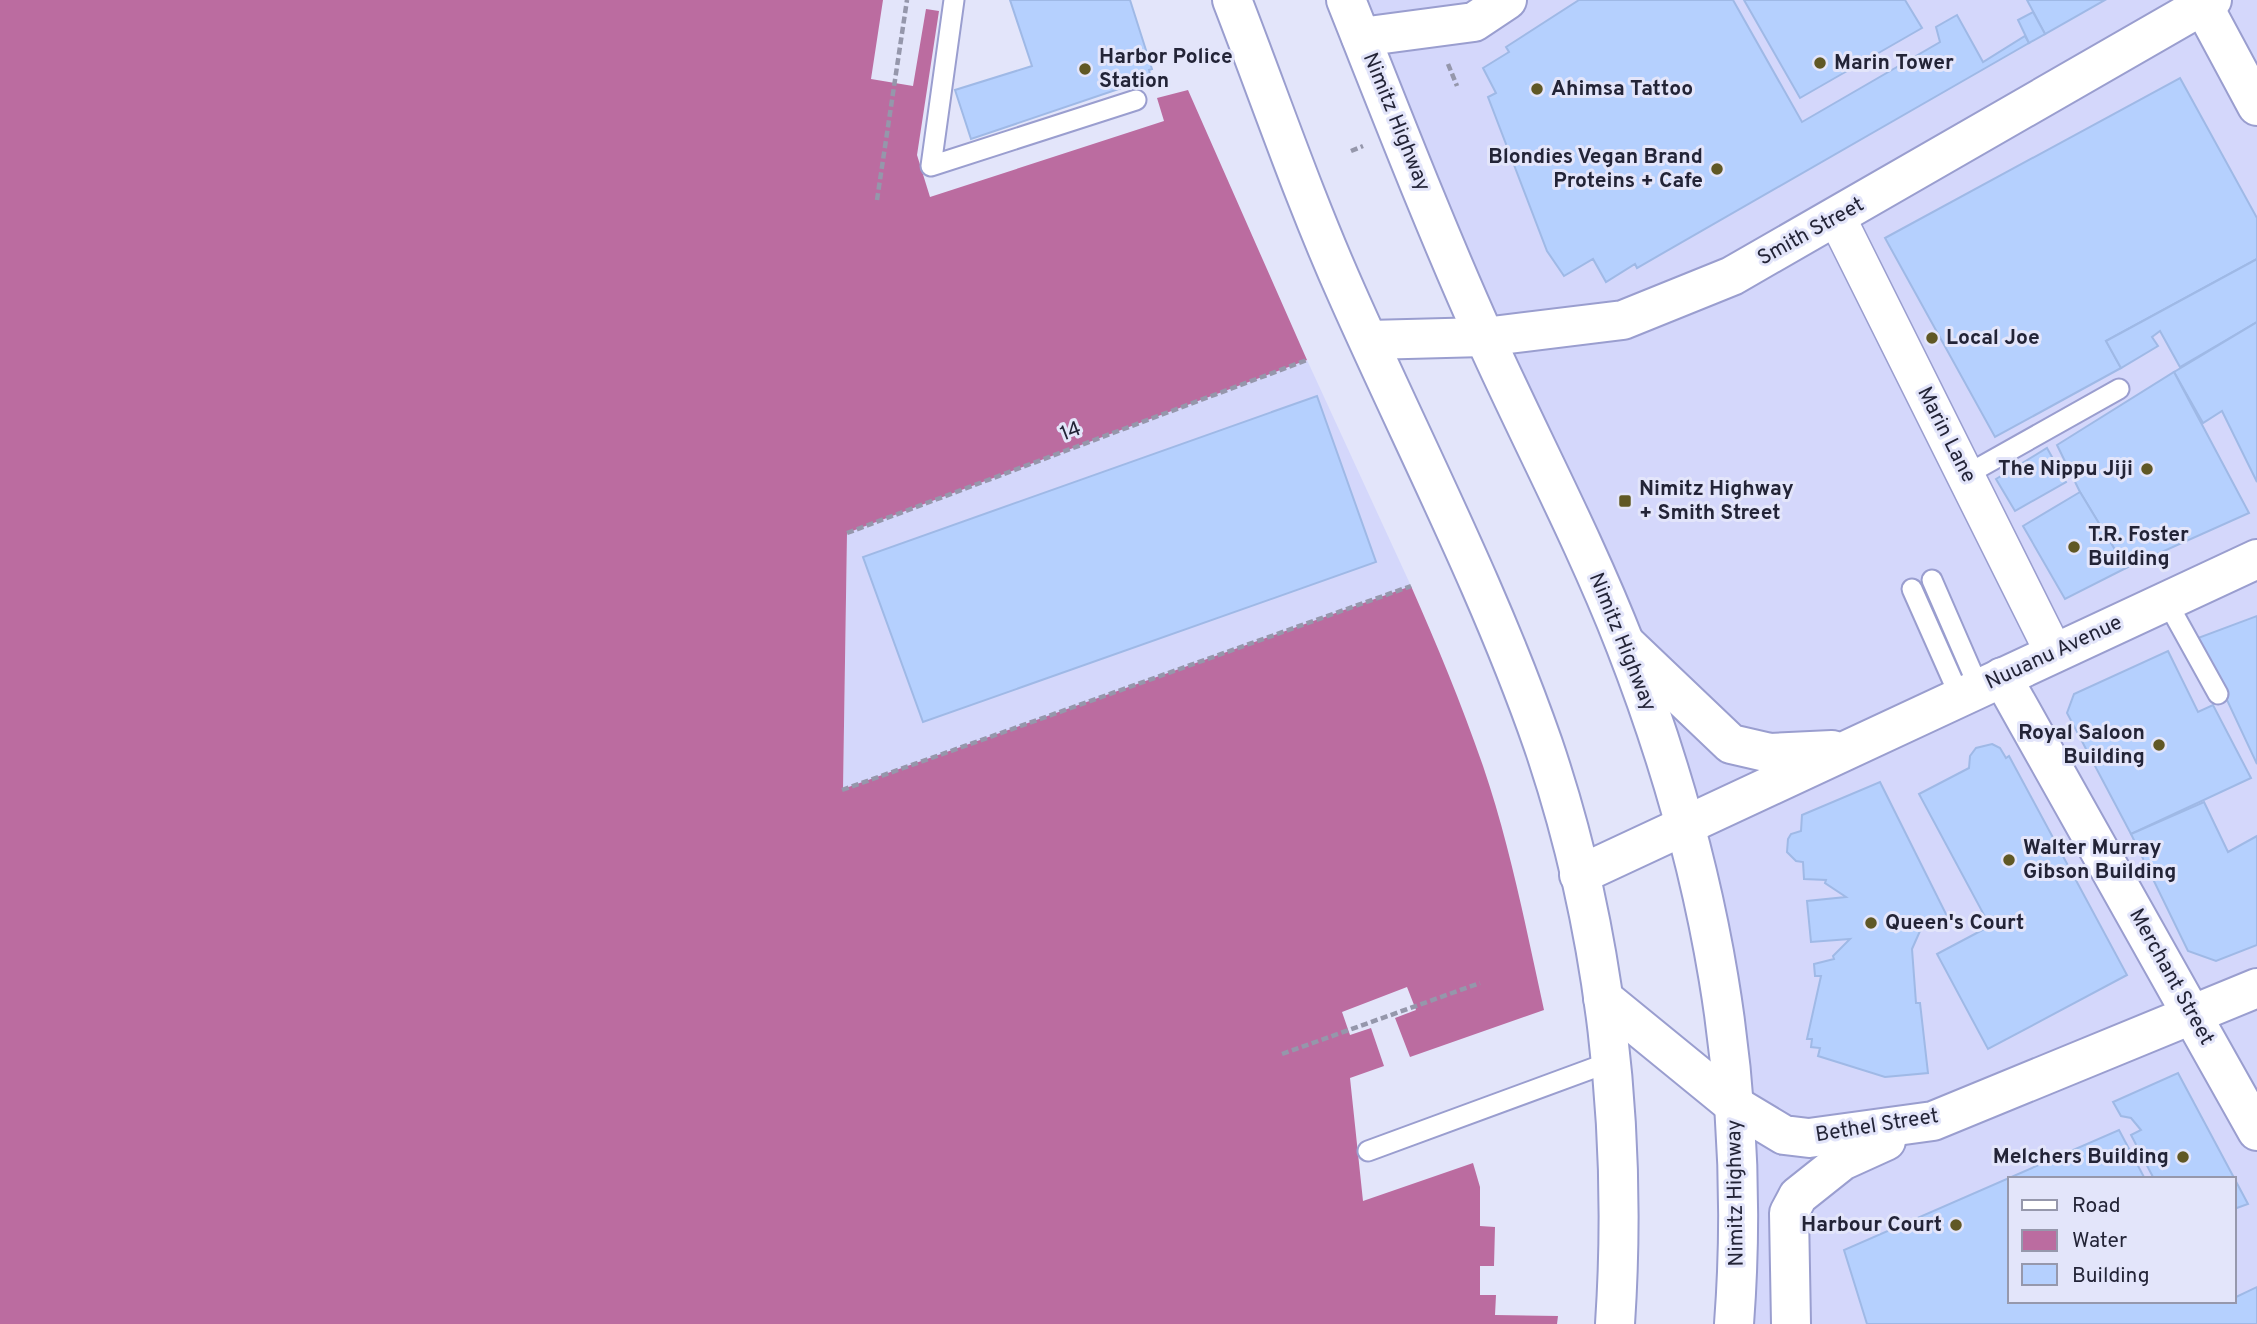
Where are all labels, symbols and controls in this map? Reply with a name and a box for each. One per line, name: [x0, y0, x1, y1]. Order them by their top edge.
place label: Harbor Police Station: [1099, 44, 1233, 95]
street label: Nimitz Highway: [1356, 49, 1436, 195]
place label: Marin Tower: [1834, 50, 1954, 77]
marker: Marin Tower: [1812, 55, 1828, 71]
marker: Harbor Police Station: [1077, 61, 1093, 77]
place label: Ahimsa Tattoo: [1551, 76, 1693, 103]
marker: Ahimsa Tattoo: [1529, 81, 1545, 97]
place label: Blondies Vegan Brand Proteins + Cafe: [1488, 144, 1703, 195]
marker: Blondies Vegan Brand Proteins + Cafe: [1709, 161, 1725, 177]
street label: Smith Street: [1753, 192, 1869, 272]
place label: Local Joe: [1946, 325, 2040, 352]
marker: Local Joe: [1924, 330, 1940, 346]
street label: Marin Lane: [1910, 382, 1982, 488]
street label: 14: [1057, 416, 1085, 448]
place label: The Nippu Jiji: [1998, 456, 2133, 483]
marker: The Nippu Jiji: [2139, 461, 2155, 477]
place label: Nimitz Highway + Smith Street: [1639, 476, 1794, 527]
marker: Nimitz Highway + Smith Street: [1617, 493, 1633, 509]
place label: T.R. Foster Building: [2088, 522, 2189, 573]
marker: T.R. Foster Building: [2066, 539, 2082, 555]
street label: Nimitz Highway: [1582, 569, 1662, 715]
street label: Nuuanu Avenue: [1981, 610, 2127, 696]
place label: Royal Saloon Building: [2018, 720, 2145, 771]
marker: Royal Saloon Building: [2151, 737, 2167, 753]
place label: Walter Murray Gibson Building: [2023, 835, 2176, 886]
marker: Walter Murray Gibson Building: [2001, 852, 2017, 868]
street label: Merchant Street: [2122, 904, 2220, 1050]
place label: Queen's Court: [1885, 910, 2024, 937]
marker: Queen's Court: [1863, 915, 1879, 931]
street label: Bethel Street: [1814, 1103, 1940, 1149]
street label: Nimitz Highway: [1721, 1119, 1751, 1267]
place label: Melchers Building: [1993, 1144, 2169, 1171]
marker: Melchers Building: [2175, 1149, 2191, 1165]
legend: [2008, 1177, 2236, 1303]
text: Road: [2072, 1193, 2121, 1220]
place label: Harbour Court: [1801, 1212, 1942, 1239]
marker: Harbour Court: [1948, 1217, 1964, 1233]
text: Water: [2072, 1228, 2127, 1255]
text: Building: [2072, 1263, 2150, 1290]

